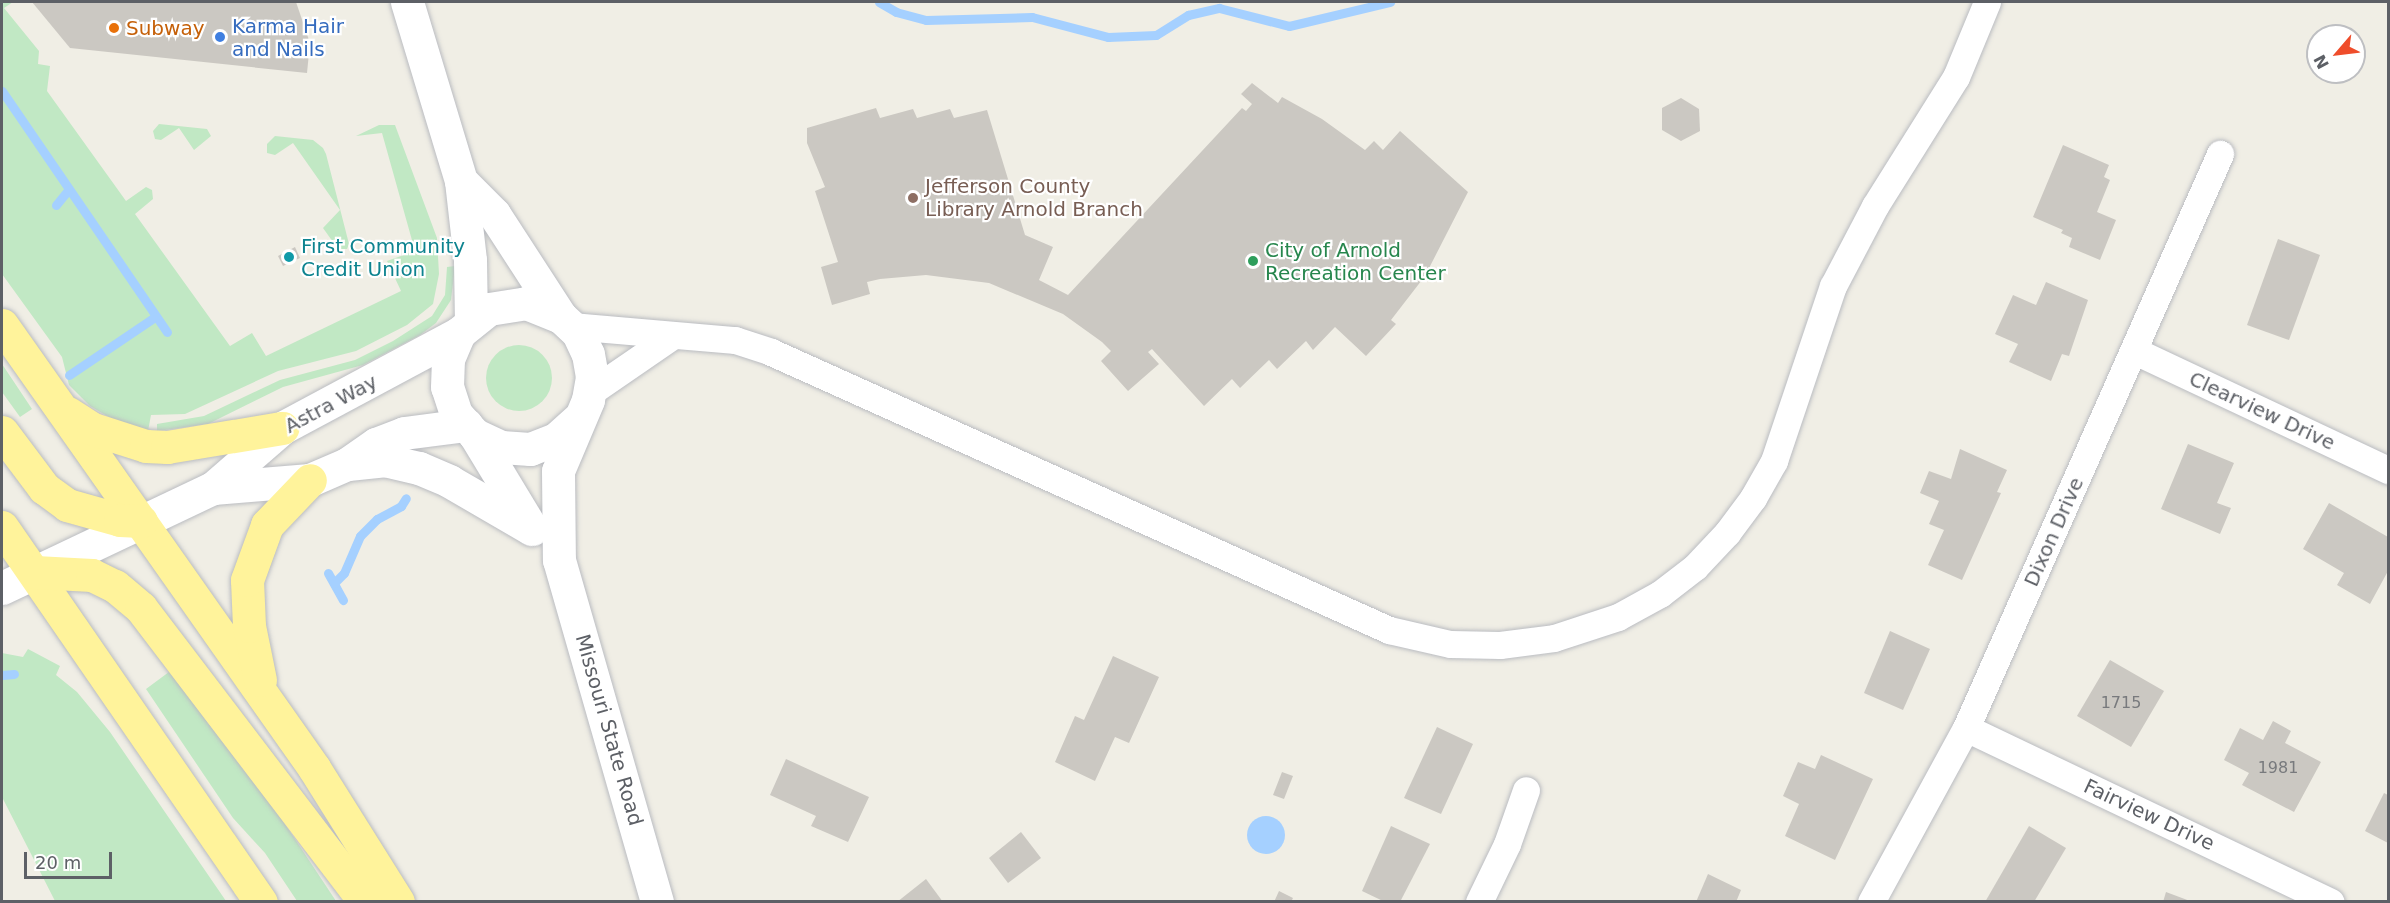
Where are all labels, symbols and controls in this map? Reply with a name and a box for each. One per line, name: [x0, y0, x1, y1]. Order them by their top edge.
place label: Karma Hair and Nails: [232, 14, 344, 61]
place label: Subway: [126, 16, 205, 40]
marker: Subway: [107, 21, 121, 35]
north arrow: [2306, 24, 2366, 84]
marker: Karma Hair and Nails: [213, 30, 227, 44]
text: N: [2310, 51, 2333, 72]
place label: Jefferson County Library Arnold Branch: [925, 174, 1143, 221]
marker: Jefferson County Library Arnold Branch: [906, 191, 920, 205]
place label: First Community Credit Union: [301, 234, 465, 281]
place label: City of Arnold Recreation Center: [1265, 238, 1446, 285]
marker: First Community Credit Union: [282, 250, 296, 264]
marker: City of Arnold Recreation Center: [1246, 254, 1260, 268]
street label: Clearview Drive: [2185, 367, 2339, 455]
street label: Astra Way: [281, 370, 381, 438]
street label: Dixon Drive: [2019, 474, 2089, 590]
street label: Missouri State Road: [570, 631, 648, 829]
house number: 1715: [2101, 693, 2141, 713]
house number: 1981: [2258, 758, 2298, 778]
street label: Fairview Drive: [2080, 774, 2218, 856]
scale bar: [27, 840, 116, 878]
text: 20 m: [35, 852, 81, 873]

